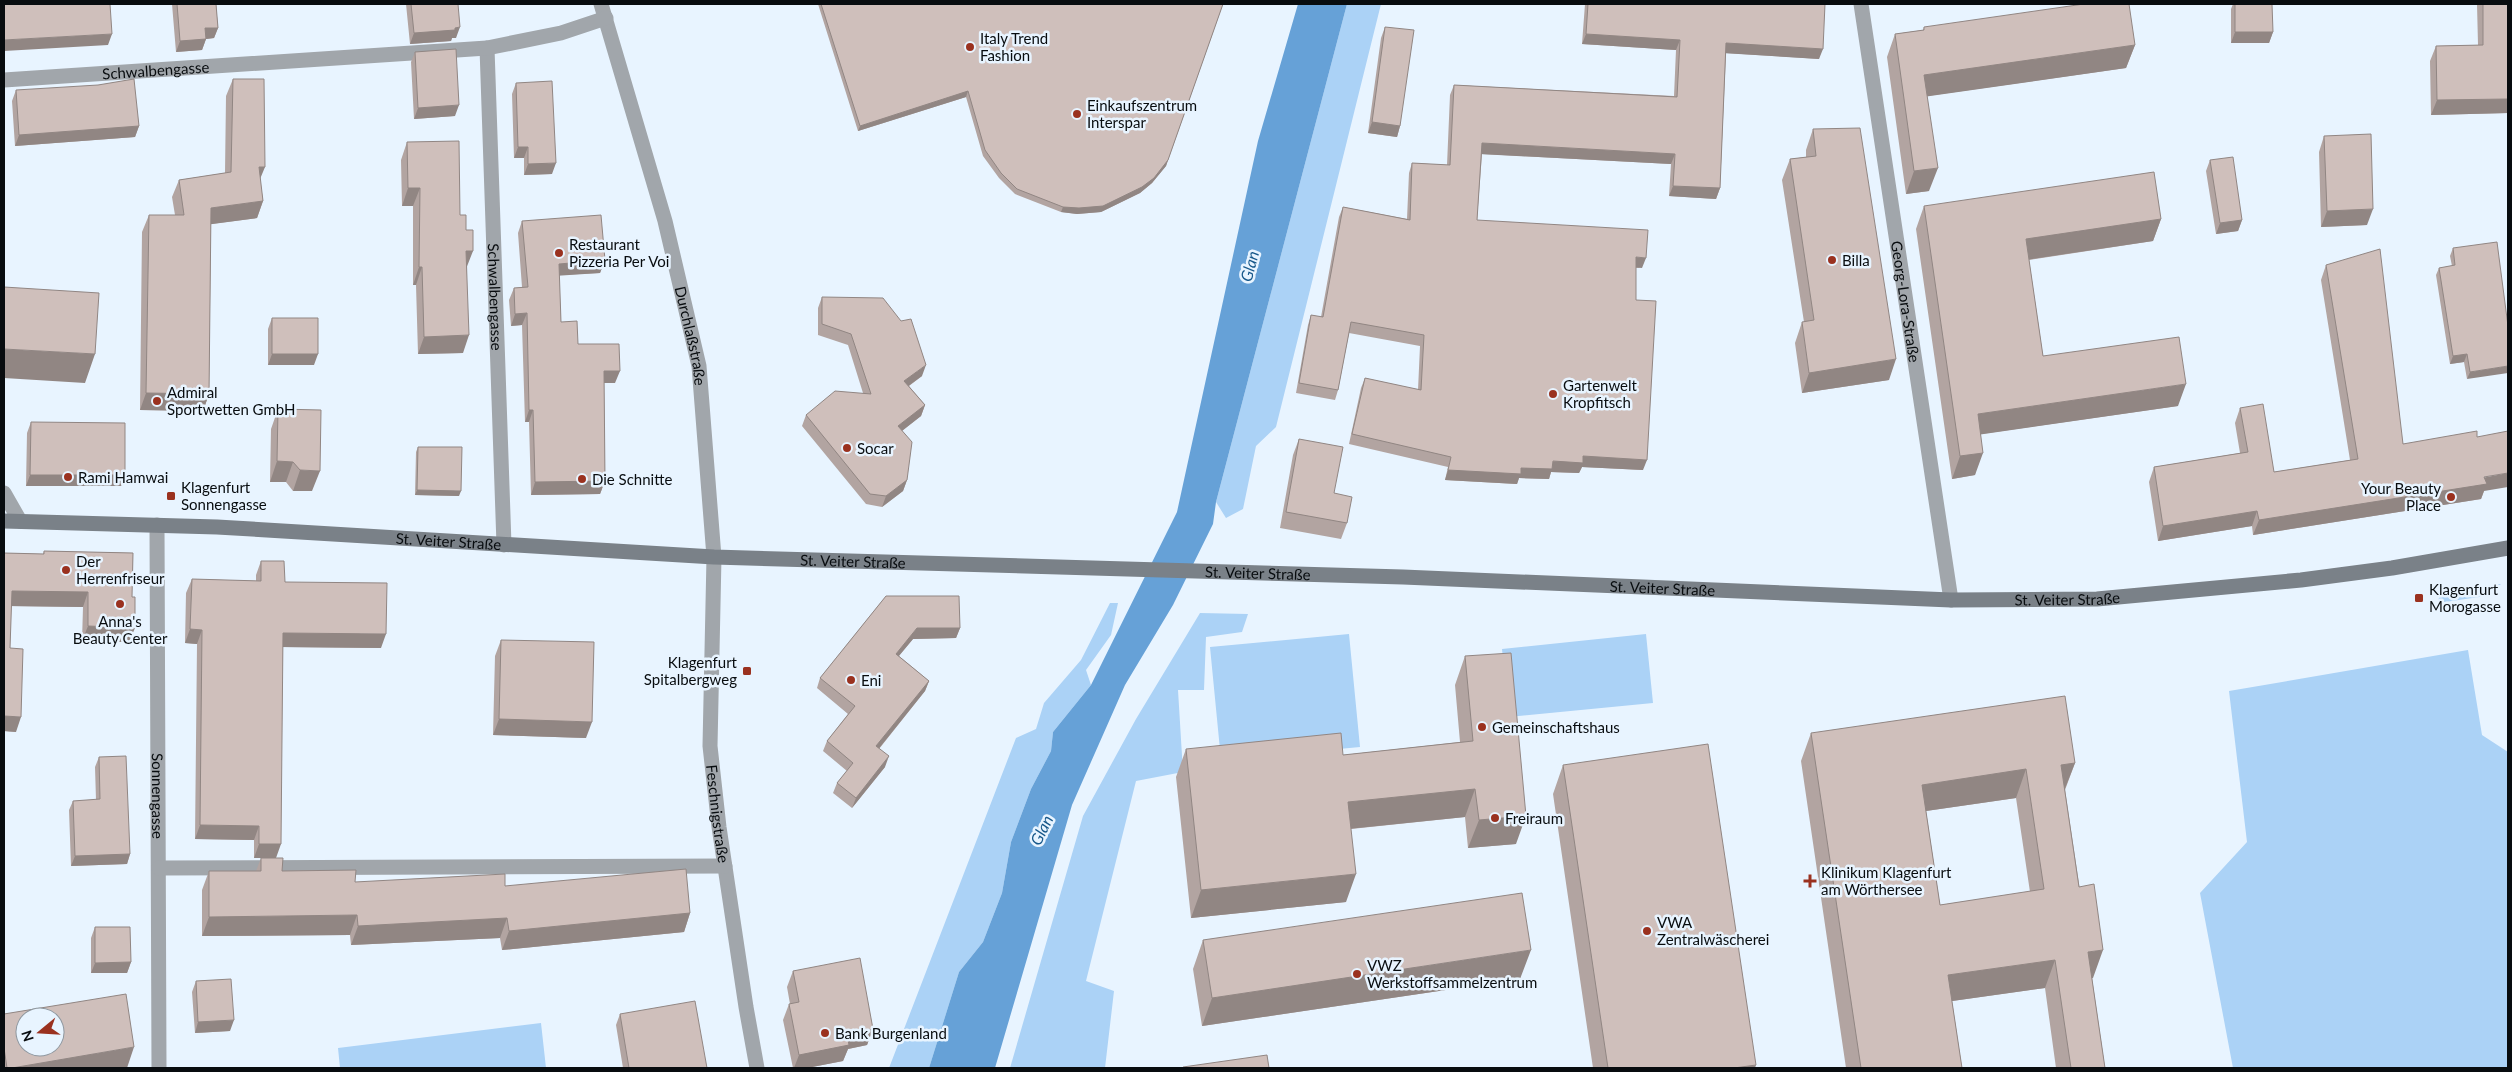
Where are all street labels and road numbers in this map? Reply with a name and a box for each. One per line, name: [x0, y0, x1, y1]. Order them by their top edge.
street label: Schwalbengasse: [102, 57, 210, 82]
street label: Georg-Lora-Straße: [1888, 240, 1924, 364]
street label: Schwalbengasse: [485, 243, 506, 351]
street label: Durchlaßstraße: [672, 284, 710, 386]
street label: St. Veiter Straße: [395, 529, 502, 553]
street label: St. Veiter Straße: [800, 551, 906, 572]
street label: St. Veiter Straße: [1205, 562, 1311, 583]
street label: St. Veiter Straße: [1609, 577, 1716, 599]
street label: St. Veiter Straße: [2014, 588, 2121, 609]
street label: Sonnengasse: [149, 753, 167, 839]
street label: Feschnigstraße: [703, 764, 733, 864]

